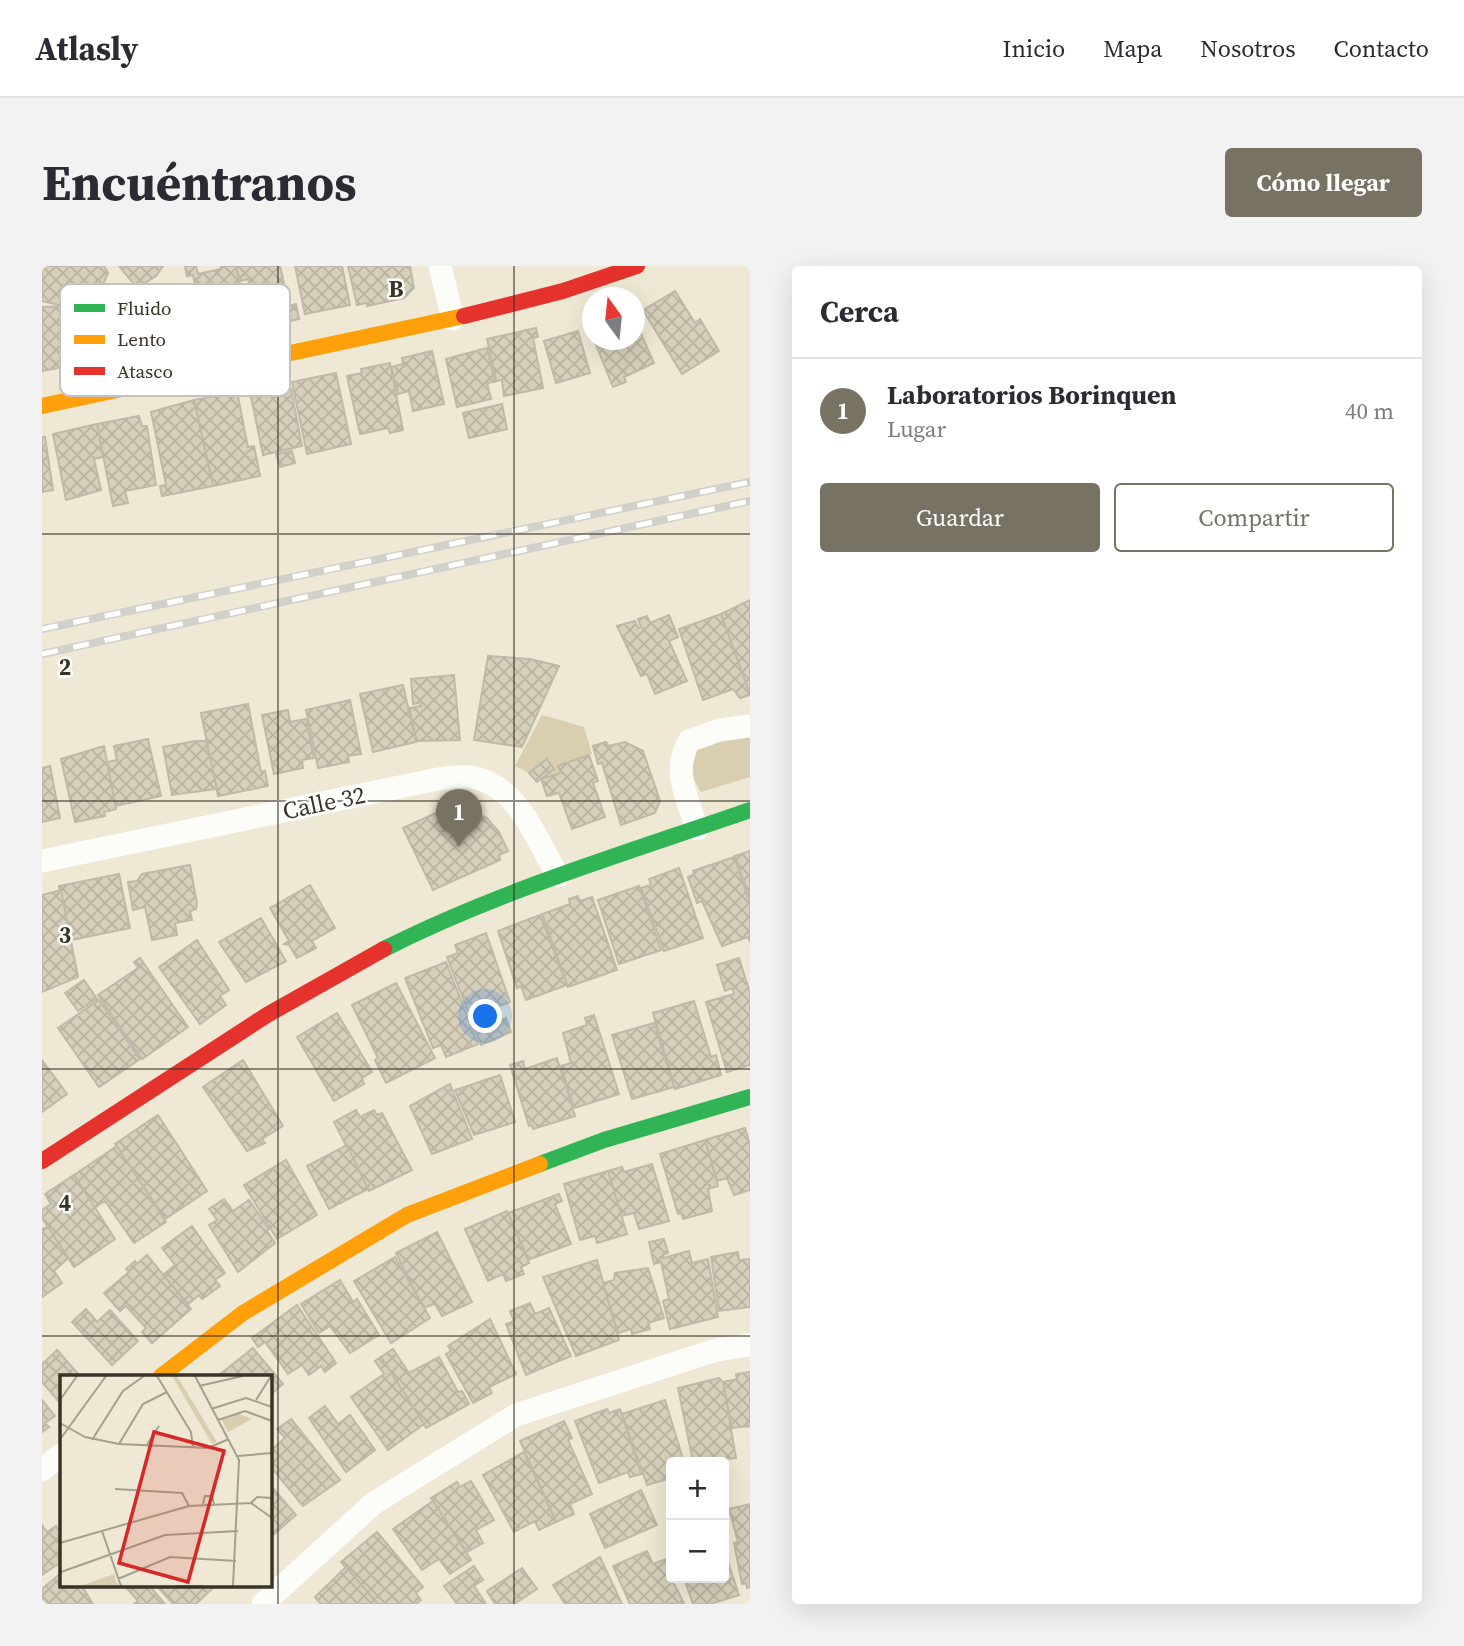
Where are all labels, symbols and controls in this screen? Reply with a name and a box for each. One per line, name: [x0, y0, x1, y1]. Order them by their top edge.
text: Atlasly: [35, 26, 138, 71]
text: Inicio: [1003, 32, 1065, 65]
text: Mapa: [1103, 32, 1162, 65]
text: Nosotros: [1200, 32, 1296, 65]
text: Contacto: [1334, 32, 1429, 65]
button: Cómo llegar: [1225, 148, 1422, 217]
text: Encuéntranos: [42, 149, 356, 216]
text: B: [389, 273, 404, 305]
legend: [60, 284, 290, 396]
north arrow: [582, 287, 645, 350]
text: Cerca: [820, 291, 899, 332]
text: Fluido: [117, 295, 171, 321]
text: Lento: [117, 326, 166, 352]
text: Atasco: [117, 358, 173, 384]
text: Laboratorios Borinquen: [887, 377, 1177, 413]
text: 1: [837, 395, 849, 427]
text: 40 m: [1345, 395, 1394, 427]
text: Lugar: [887, 413, 946, 445]
button: Guardar: [820, 483, 1100, 552]
button: Compartir: [1114, 483, 1394, 552]
text: 2: [59, 651, 71, 683]
street label: Calle 32: [280, 778, 368, 827]
pin: 1: [436, 789, 482, 847]
text: 3: [59, 919, 71, 951]
your location: [468, 999, 502, 1033]
text: 4: [59, 1187, 71, 1219]
inset map: [60, 1375, 271, 1586]
map controls: [666, 1457, 729, 1583]
button: +: [666, 1457, 729, 1520]
button: −: [666, 1520, 729, 1583]

